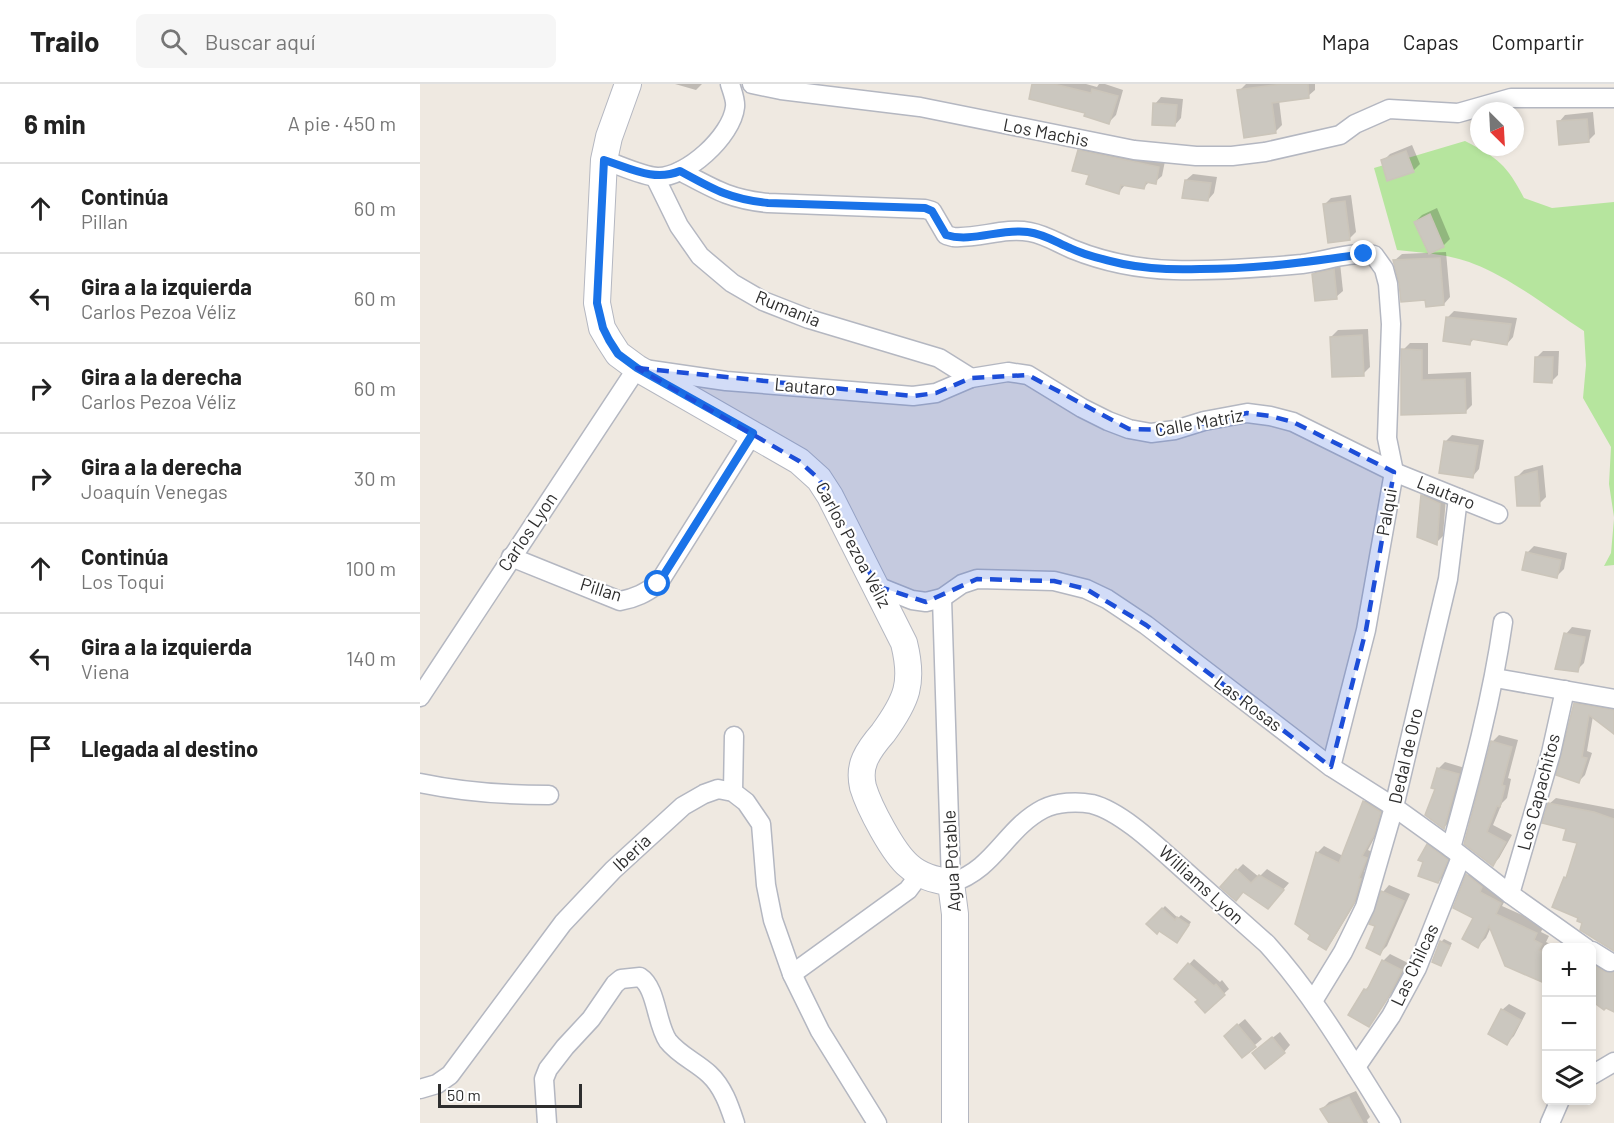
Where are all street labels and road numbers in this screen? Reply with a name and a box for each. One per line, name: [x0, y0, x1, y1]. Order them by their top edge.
street label: Los Machis: [1002, 113, 1091, 151]
street label: Rumania: [753, 285, 824, 331]
street label: Lautaro: [774, 372, 836, 400]
street label: Calle Matriz: [1153, 403, 1245, 441]
street label: Lautaro: [1414, 470, 1479, 514]
street label: Carlos Pezoa Véliz: [811, 478, 896, 611]
street label: Palqui: [1371, 486, 1401, 537]
street label: Carlos Lyon: [493, 488, 562, 575]
street label: Pillan: [578, 572, 625, 606]
street label: Las Rosas: [1210, 671, 1287, 736]
street label: Dedal de Oro: [1383, 706, 1427, 806]
street label: Los Capachitos: [1512, 731, 1564, 852]
street label: Agua Potable: [937, 810, 965, 913]
street label: Iberia: [608, 829, 655, 875]
street label: Williams Lyon: [1155, 840, 1249, 928]
street label: Las Chilcas: [1385, 920, 1443, 1009]

